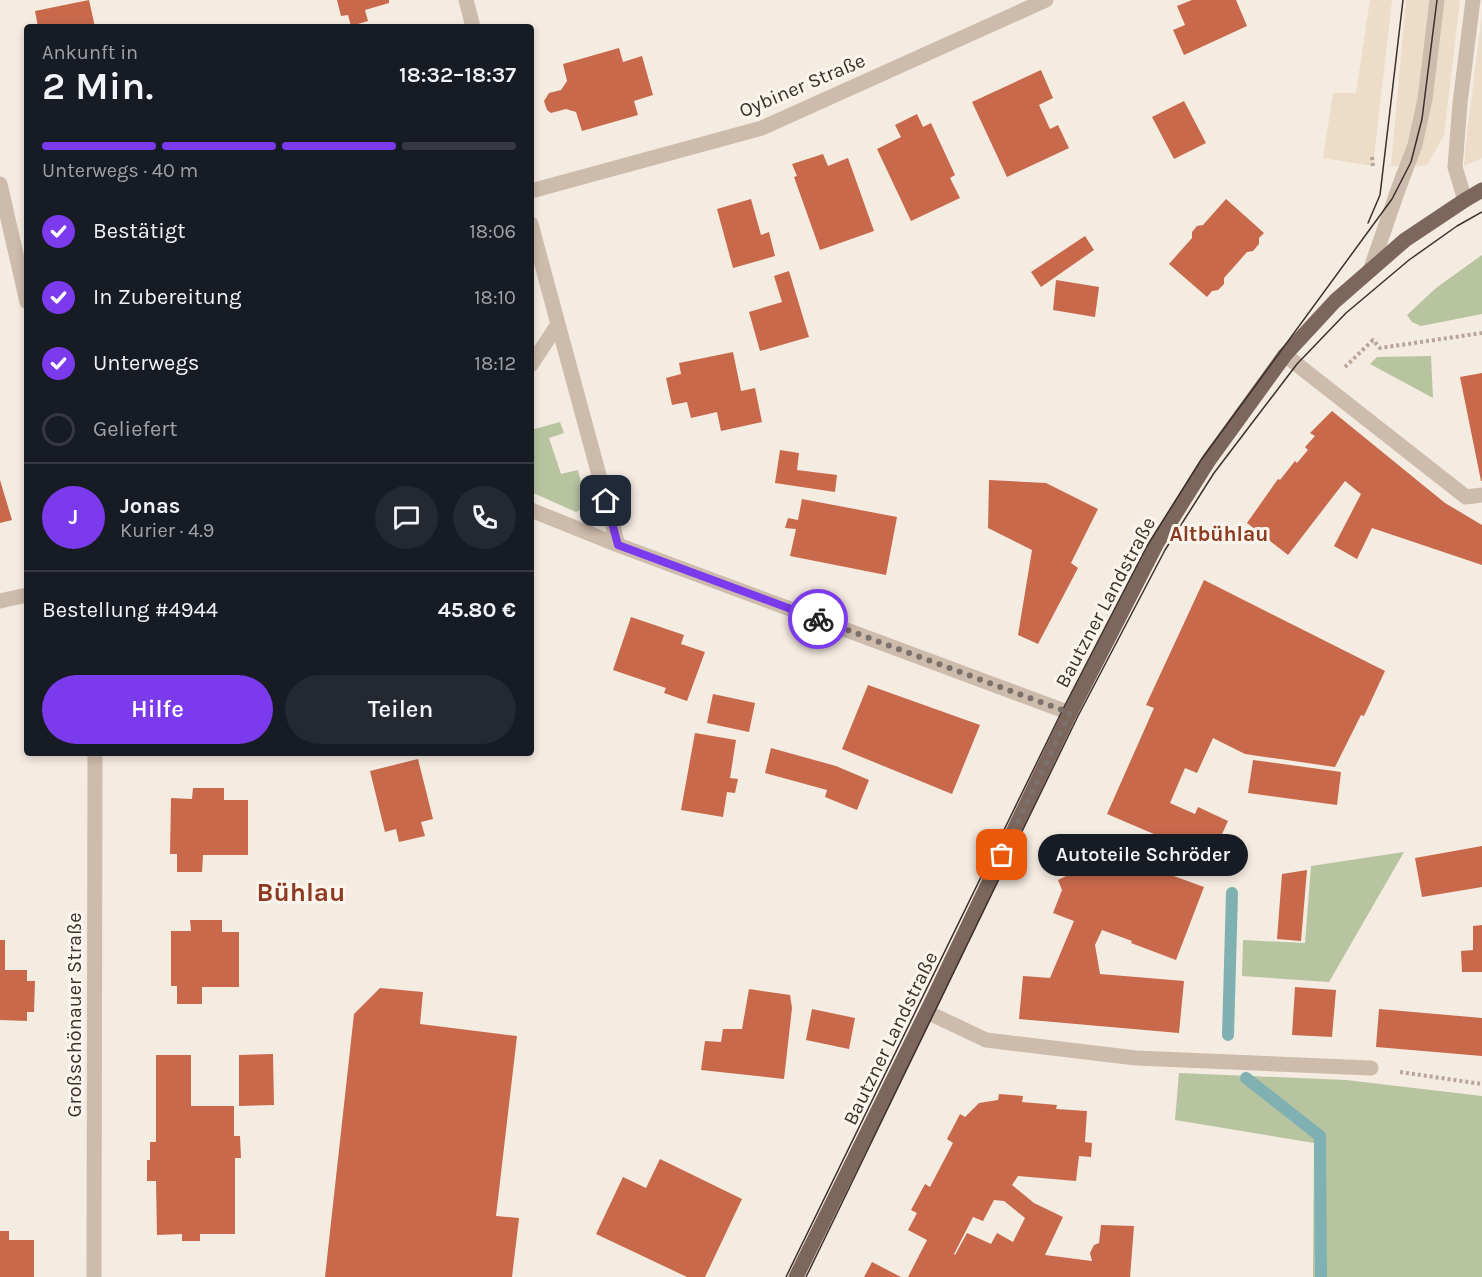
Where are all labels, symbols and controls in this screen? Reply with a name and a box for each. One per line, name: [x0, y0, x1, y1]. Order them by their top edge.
text: Ankunft in: [42, 41, 138, 64]
street label: Oybiner Straße: [736, 49, 869, 122]
text: 18:32–18:37: [399, 62, 516, 88]
text: 2 Min.: [42, 63, 153, 109]
text: Unterwegs · 40 m: [42, 159, 198, 182]
icon: check: [42, 215, 75, 248]
text: Bestätigt: [93, 218, 185, 244]
text: 18:06: [469, 220, 516, 243]
icon: check: [42, 281, 75, 314]
text: In Zubereitung: [93, 284, 241, 310]
text: 18:10: [474, 286, 516, 309]
icon: check: [42, 347, 75, 380]
text: Unterwegs: [93, 350, 199, 376]
text: 18:12: [474, 352, 516, 375]
text: Geliefert: [93, 416, 178, 442]
pin: [580, 475, 631, 526]
icon: home: [589, 484, 622, 517]
button: chat: [375, 486, 438, 549]
button: phone: [453, 486, 516, 549]
text: Jonas: [120, 493, 180, 519]
text: J: [69, 504, 78, 530]
street label: Bautzner Landstraße: [1051, 513, 1160, 692]
text: Kurier · 4.9: [120, 519, 214, 542]
district label: Altbühlau: [1170, 522, 1268, 546]
courier: [788, 589, 848, 649]
text: Bestellung #4944: [42, 597, 218, 623]
text: 45.80 €: [438, 597, 516, 623]
icon: bike: [802, 603, 835, 636]
button: Hilfe: [42, 675, 273, 744]
button: Teilen: [285, 675, 516, 744]
pin: [976, 829, 1027, 880]
callout: Autoteile Schröder: [1038, 834, 1248, 876]
icon: bag: [985, 838, 1018, 871]
text: Autoteile Schröder: [1056, 843, 1230, 866]
district label: Bühlau: [257, 877, 345, 908]
street label: Großschönauer Straße: [63, 913, 86, 1117]
street label: Bautzner Landstraße: [838, 948, 942, 1129]

